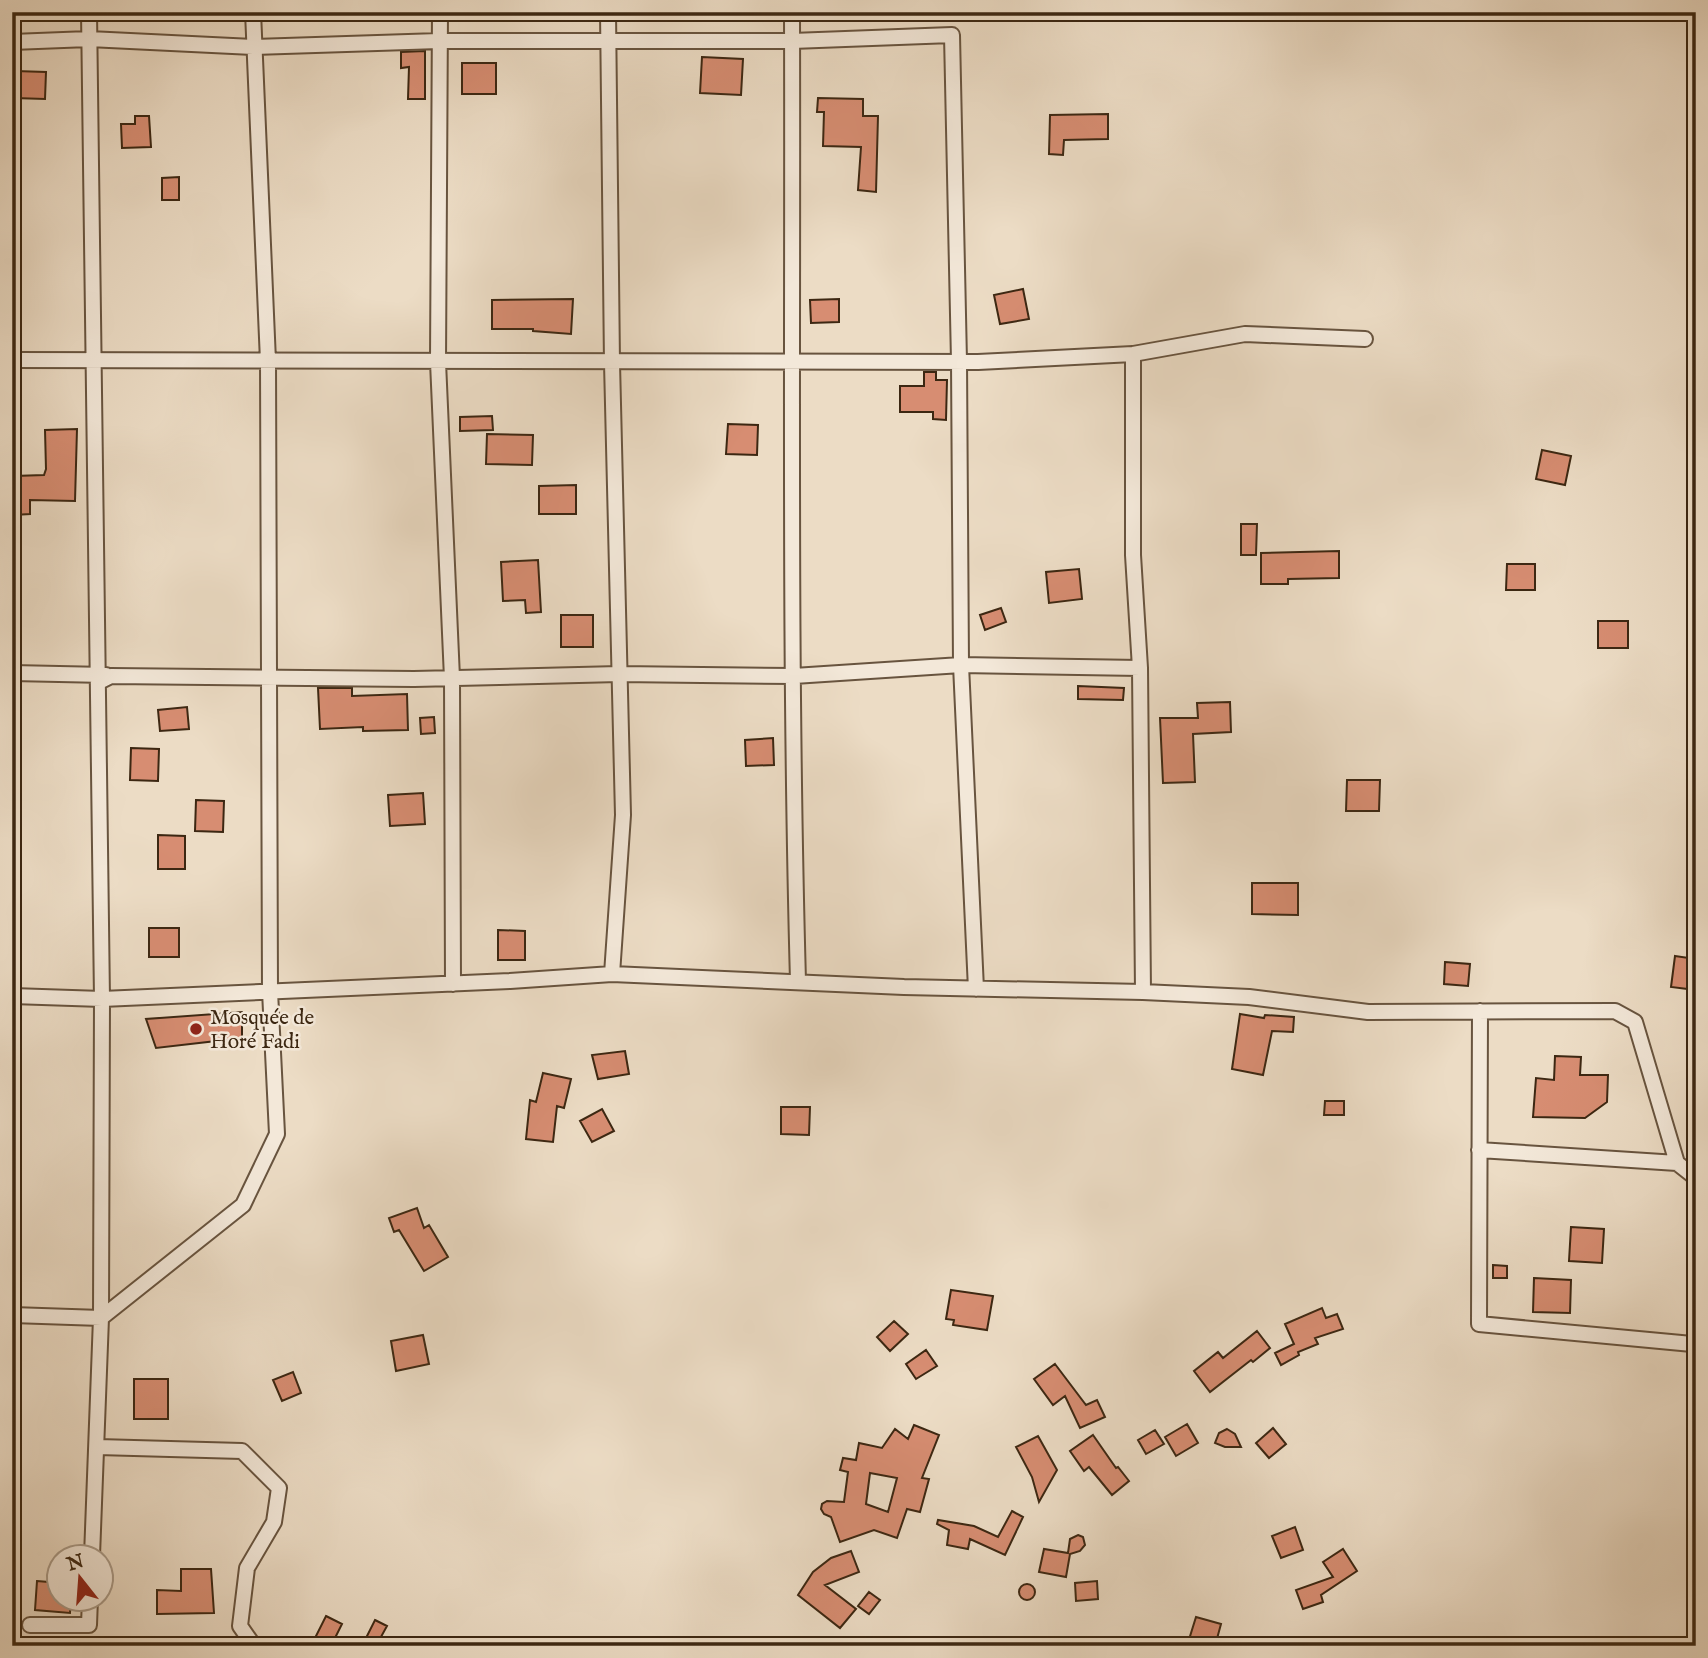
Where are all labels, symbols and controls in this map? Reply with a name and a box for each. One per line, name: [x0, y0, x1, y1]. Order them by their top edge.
place label: Mosquée de Horé Fadi: [210, 1005, 315, 1056]
marker: Mosquée de Horé Fadi: [188, 1021, 204, 1037]
north arrow: [46, 1542, 116, 1612]
text: N: [63, 1550, 88, 1578]

